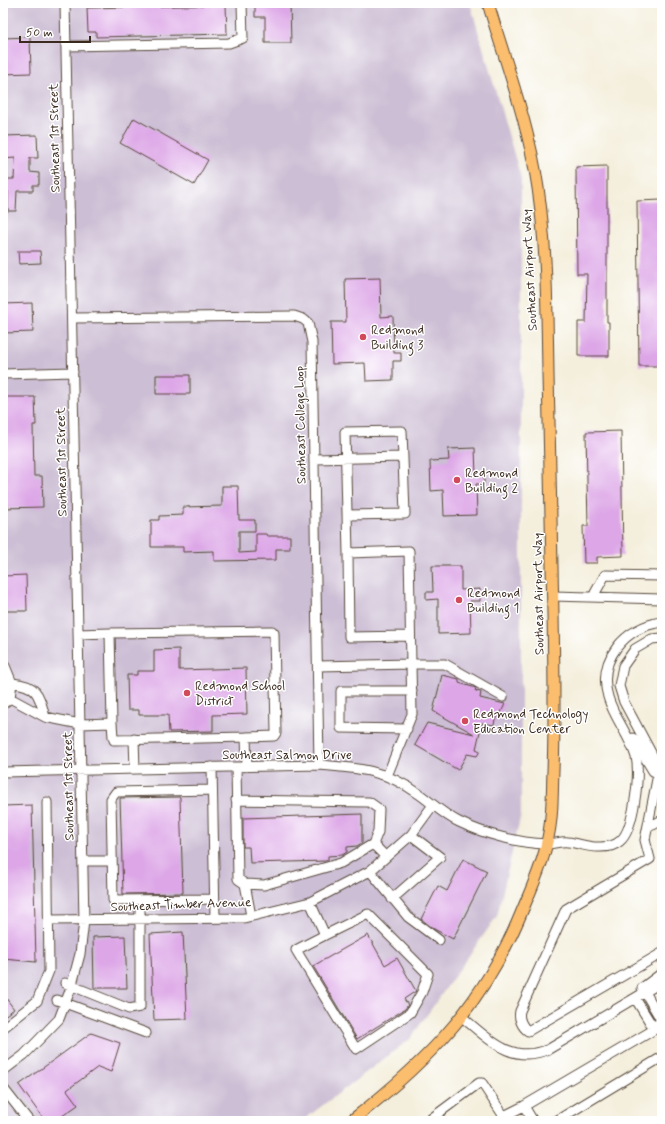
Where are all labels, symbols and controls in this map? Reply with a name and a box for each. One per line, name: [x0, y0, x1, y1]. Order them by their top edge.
scale bar: [20, 18, 90, 44]
text: 50 m: [26, 25, 53, 41]
street label: Southeast 1st Street: [46, 83, 64, 193]
street label: Southeast Airport Way: [518, 209, 542, 331]
place label: Redmond Building 3: [371, 322, 424, 356]
marker: Redmond Building 3: [358, 332, 368, 342]
street label: Southeast College Loop: [291, 366, 311, 484]
street label: Southeast 1st Street: [53, 407, 71, 517]
place label: Redmond Building 2: [465, 465, 519, 499]
marker: Redmond Building 2: [452, 475, 462, 485]
street label: Southeast Airport Way: [529, 533, 549, 655]
place label: Redmond Building 1: [467, 585, 520, 619]
marker: Redmond Building 1: [454, 595, 464, 605]
place label: Redmond School District: [195, 678, 285, 710]
marker: Redmond School District: [182, 688, 192, 698]
place label: Redmond Technology Education Center: [473, 706, 588, 738]
marker: Redmond Technology Education Center: [460, 716, 470, 726]
street label: Southeast 1st Street: [60, 731, 78, 841]
street label: Southeast Salmon Drive: [222, 747, 352, 764]
street label: Southeast Timber Avenue: [110, 894, 252, 916]

